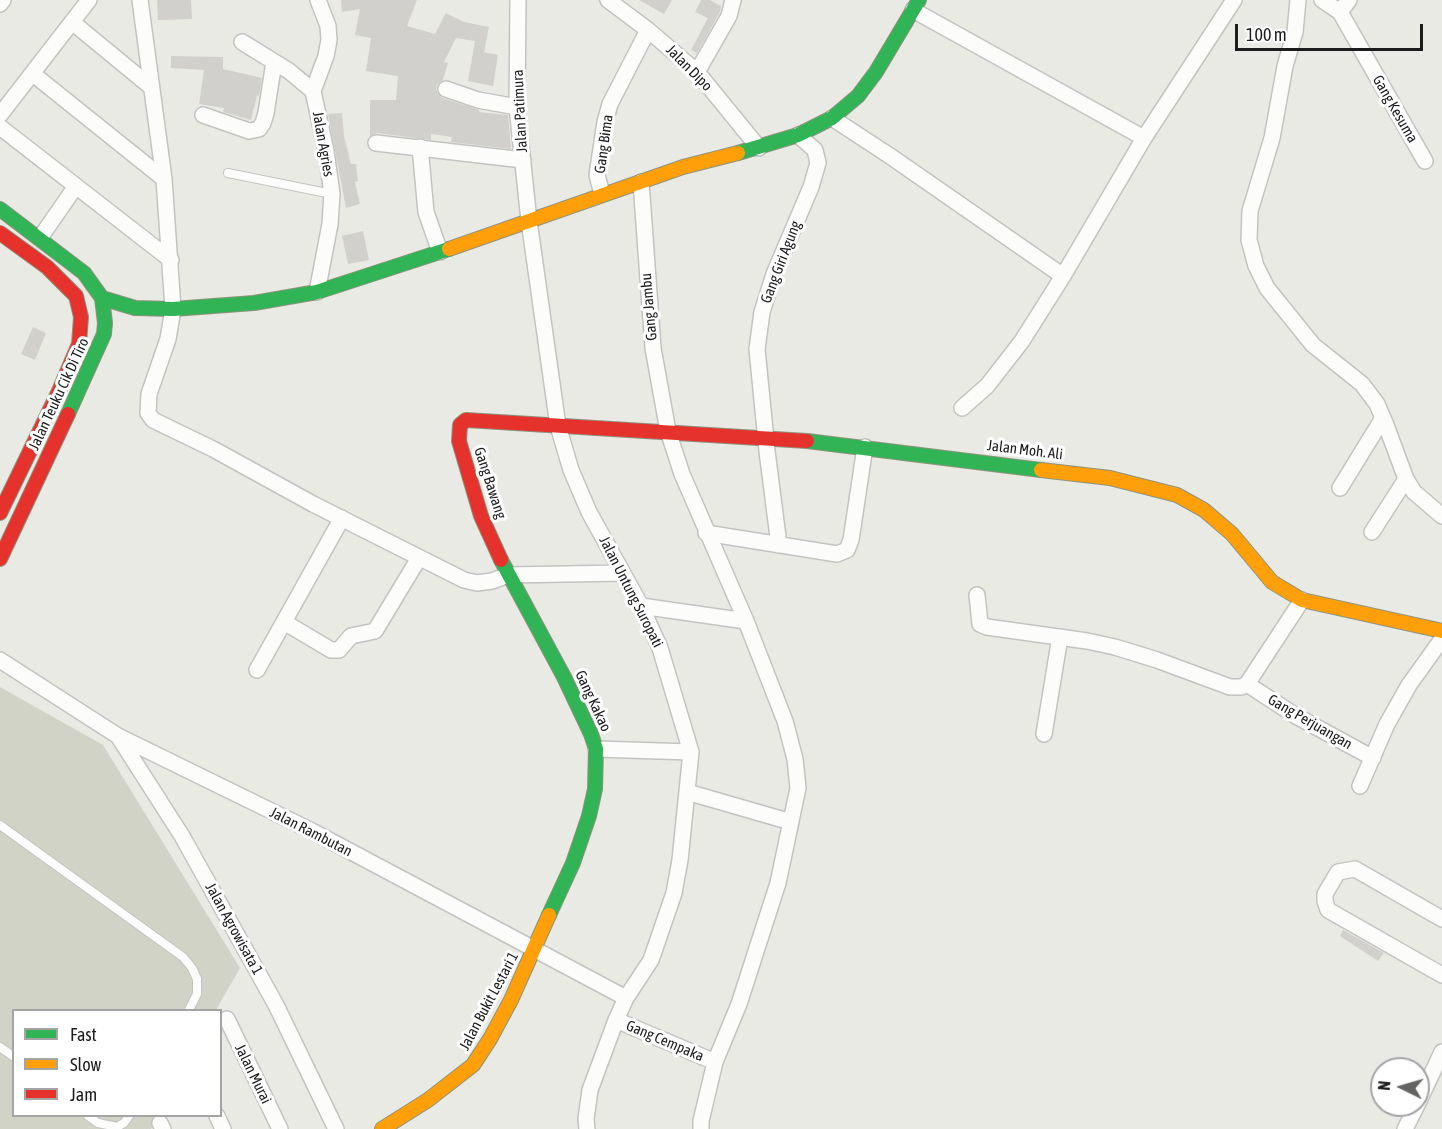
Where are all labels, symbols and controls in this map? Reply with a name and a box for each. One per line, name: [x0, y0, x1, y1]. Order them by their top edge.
scale bar: [1238, 12, 1426, 50]
text: 100 m: [1246, 24, 1287, 45]
street label: Jalan Dipo: [662, 41, 716, 95]
street label: Jalan Patimura: [509, 69, 531, 153]
street label: Gang Kesuma: [1368, 72, 1422, 146]
street label: Jalan Agries: [308, 110, 338, 178]
street label: Gang Bima: [591, 114, 617, 174]
street label: Gang Giri Agung: [757, 218, 805, 306]
street label: Gang Jambu: [637, 273, 661, 341]
street label: Jalan Teuku Cik Di Tiro: [25, 335, 93, 453]
street label: Jalan Moh. Ali: [986, 436, 1064, 464]
street label: Gang Bawang: [470, 445, 510, 521]
street label: Jalan Untung Suropati: [595, 533, 667, 651]
street label: Gang Kakao: [571, 668, 615, 734]
street label: Gang Perjuangan: [1265, 691, 1355, 753]
street label: Jalan Rambutan: [267, 803, 355, 861]
street label: Jalan Agrowisata 1: [201, 880, 267, 978]
street label: Jalan Bukit Lestari 1: [456, 949, 522, 1053]
legend: [12, 1009, 222, 1117]
street label: Gang Cempaka: [623, 1017, 707, 1065]
text: Fast: [70, 1024, 97, 1045]
street label: Jalan Murai: [231, 1041, 275, 1107]
text: Slow: [70, 1054, 101, 1075]
north arrow: [1370, 1057, 1430, 1117]
text: N: [1375, 1080, 1393, 1091]
text: Jam: [70, 1084, 97, 1105]

